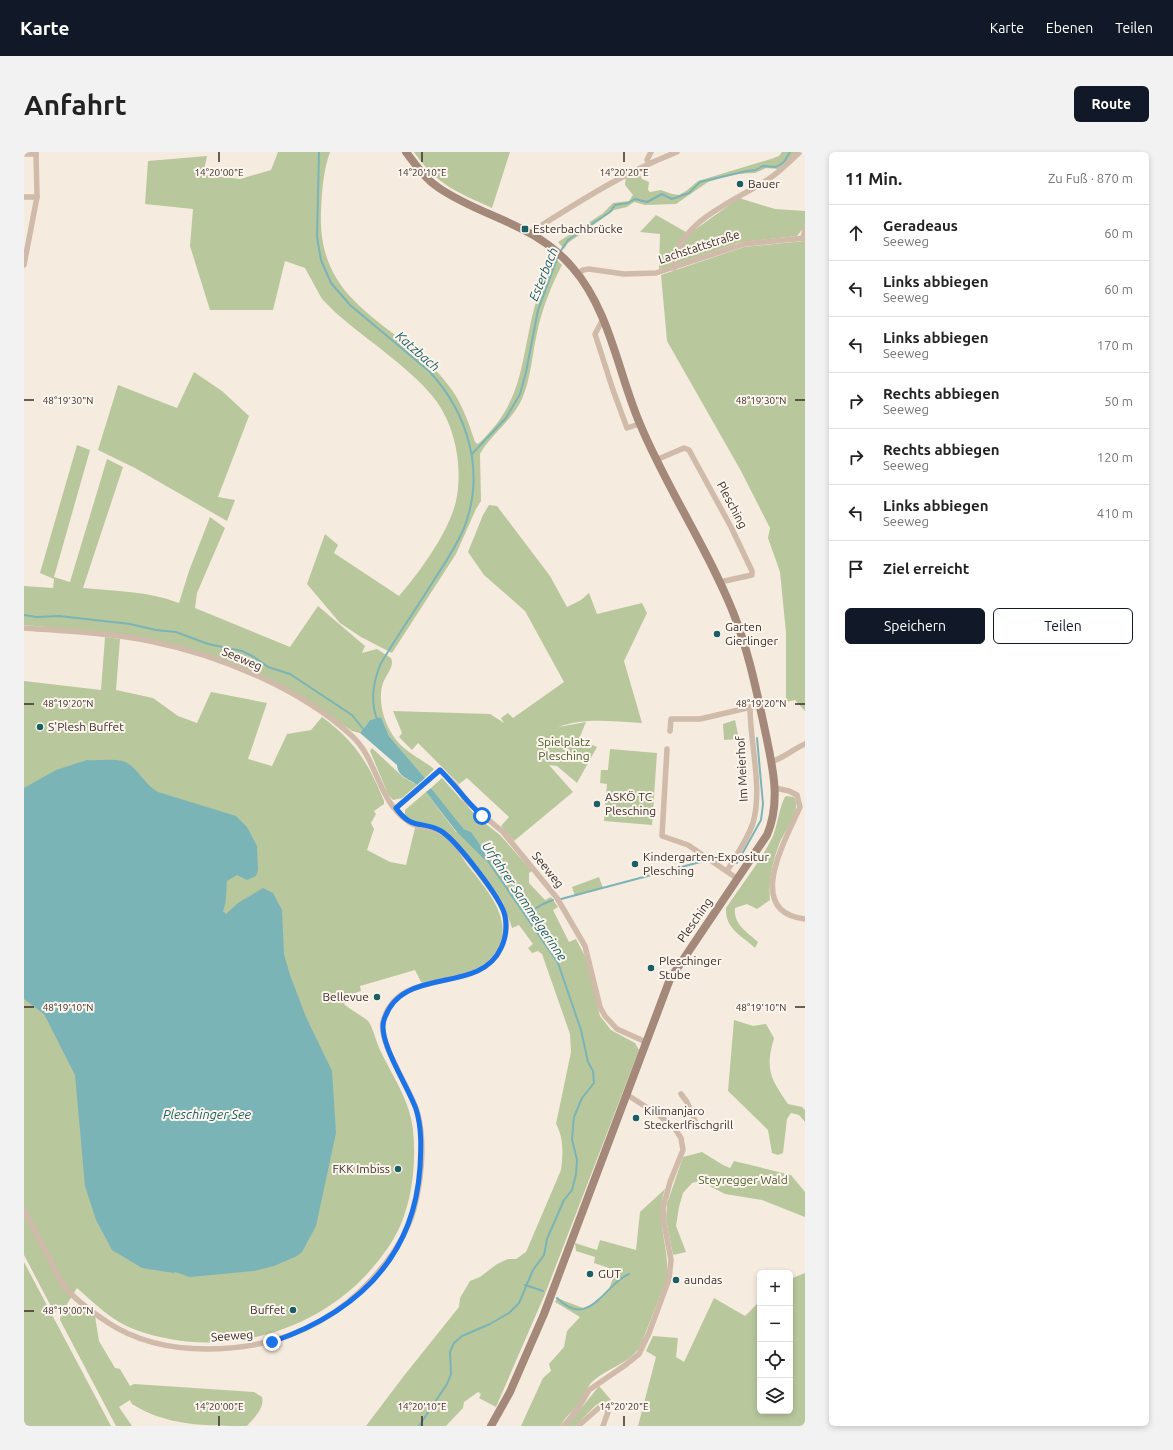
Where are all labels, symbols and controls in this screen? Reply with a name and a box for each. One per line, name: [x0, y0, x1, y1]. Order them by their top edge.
text: Karte: [20, 17, 69, 39]
text: Karte: [990, 20, 1024, 36]
text: Ebenen: [1046, 20, 1093, 36]
text: Teilen: [1115, 20, 1153, 36]
button: Route: [1074, 86, 1149, 122]
text: Anfahrt: [24, 89, 127, 120]
text: 14°20'00"E: [194, 167, 244, 178]
text: 14°20'10"E: [397, 167, 447, 178]
text: 14°20'20"E: [599, 167, 649, 178]
text: 11 Min.: [845, 169, 902, 188]
text: Zu Fuß · 870 m: [1048, 171, 1133, 185]
place label: Bauer: [748, 177, 780, 190]
marker: Bauer: [735, 179, 745, 189]
text: Geradeaus: [883, 217, 958, 234]
place label: Esterbachbrücke: [533, 222, 623, 235]
icon: ahead: [845, 222, 867, 244]
marker: Esterbachbrücke: [520, 224, 530, 234]
text: 60 m: [1104, 226, 1133, 240]
street label: Lachstattstraße: [657, 227, 741, 266]
text: Seeweg: [883, 234, 929, 248]
water label: Esterbach: [526, 245, 560, 303]
text: Links abbiegen: [883, 273, 988, 290]
icon: left: [845, 278, 867, 300]
text: 60 m: [1104, 282, 1133, 296]
text: Seeweg: [883, 290, 929, 304]
water label: Katzbach: [393, 328, 443, 374]
text: Links abbiegen: [883, 329, 988, 346]
icon: left: [845, 334, 867, 356]
text: 170 m: [1097, 338, 1133, 352]
text: Seeweg: [883, 346, 929, 360]
text: Rechts abbiegen: [883, 385, 1000, 402]
icon: right: [845, 390, 867, 412]
text: 50 m: [1104, 394, 1133, 408]
text: 48°19'30"N: [43, 395, 93, 406]
text: 48°19'30"N: [736, 395, 786, 406]
text: Seeweg: [883, 402, 929, 416]
text: Rechts abbiegen: [883, 441, 1000, 458]
icon: right: [845, 446, 867, 468]
text: 120 m: [1097, 450, 1133, 464]
text: Seeweg: [883, 458, 929, 472]
street label: Plesching: [715, 479, 750, 530]
text: Links abbiegen: [883, 497, 988, 514]
icon: left: [845, 502, 867, 524]
text: 410 m: [1097, 506, 1133, 520]
text: Seeweg: [883, 514, 929, 528]
icon: arrive: [845, 558, 867, 580]
text: Ziel erreicht: [883, 560, 969, 577]
button: Speichern: [845, 608, 985, 644]
button: Teilen: [993, 608, 1133, 644]
place label: Garten Gierlinger: [725, 620, 778, 647]
marker: Garten Gierlinger: [712, 629, 722, 639]
street label: Seeweg: [220, 644, 264, 673]
text: 48°19'20"N: [43, 698, 93, 709]
text: 48°19'20"N: [736, 698, 786, 709]
place label: S'Plesh Buffet: [48, 720, 124, 733]
marker: S'Plesh Buffet: [35, 722, 45, 732]
park label: Spielplatz Plesching: [538, 735, 591, 762]
street label: Im Meierhof: [733, 735, 750, 802]
place label: ASKÖ TC Plesching: [605, 790, 656, 817]
marker: ASKÖ TC Plesching: [592, 799, 602, 809]
route start: [473, 807, 491, 825]
water label: Urfahrer Sammelgerinne: [479, 839, 570, 964]
street label: Seeweg: [530, 849, 567, 890]
place label: Kindergarten-Expositur Plesching: [643, 850, 769, 877]
marker: Kindergarten-Expositur Plesching: [630, 859, 640, 869]
street label: Plesching: [675, 895, 715, 944]
place label: Pleschinger Stube: [659, 954, 722, 981]
marker: Pleschinger Stube: [646, 963, 656, 973]
place label: Bellevue: [323, 990, 369, 1003]
marker: Bellevue: [372, 992, 382, 1002]
text: 48°19'10"N: [43, 1002, 93, 1013]
text: 48°19'10"N: [736, 1002, 786, 1013]
place label: Kilimanjaro Steckerlfischgrill: [644, 1104, 733, 1131]
water label: Pleschinger See: [163, 1107, 252, 1121]
marker: Kilimanjaro Steckerlfischgrill: [631, 1113, 641, 1123]
place label: FKK Imbiss: [333, 1162, 390, 1175]
marker: FKK Imbiss: [393, 1164, 403, 1174]
park label: Steyregger Wald: [698, 1173, 788, 1186]
place label: GUT: [598, 1267, 621, 1280]
marker: GUT: [585, 1269, 595, 1279]
map controls: [757, 1270, 793, 1414]
button: +: [757, 1270, 793, 1306]
place label: aundas: [684, 1273, 722, 1286]
marker: aundas: [671, 1275, 681, 1285]
place label: Buffet: [250, 1303, 285, 1316]
text: 48°19'00"N: [43, 1305, 93, 1316]
marker: Buffet: [288, 1305, 298, 1315]
button: −: [757, 1306, 793, 1342]
street label: Seeweg: [210, 1328, 254, 1343]
route end: [263, 1333, 281, 1351]
button: locate: [757, 1342, 793, 1378]
button: layers: [757, 1378, 793, 1414]
text: 14°20'00"E: [194, 1401, 244, 1412]
text: 14°20'10"E: [397, 1401, 447, 1412]
text: 14°20'20"E: [599, 1401, 649, 1412]

